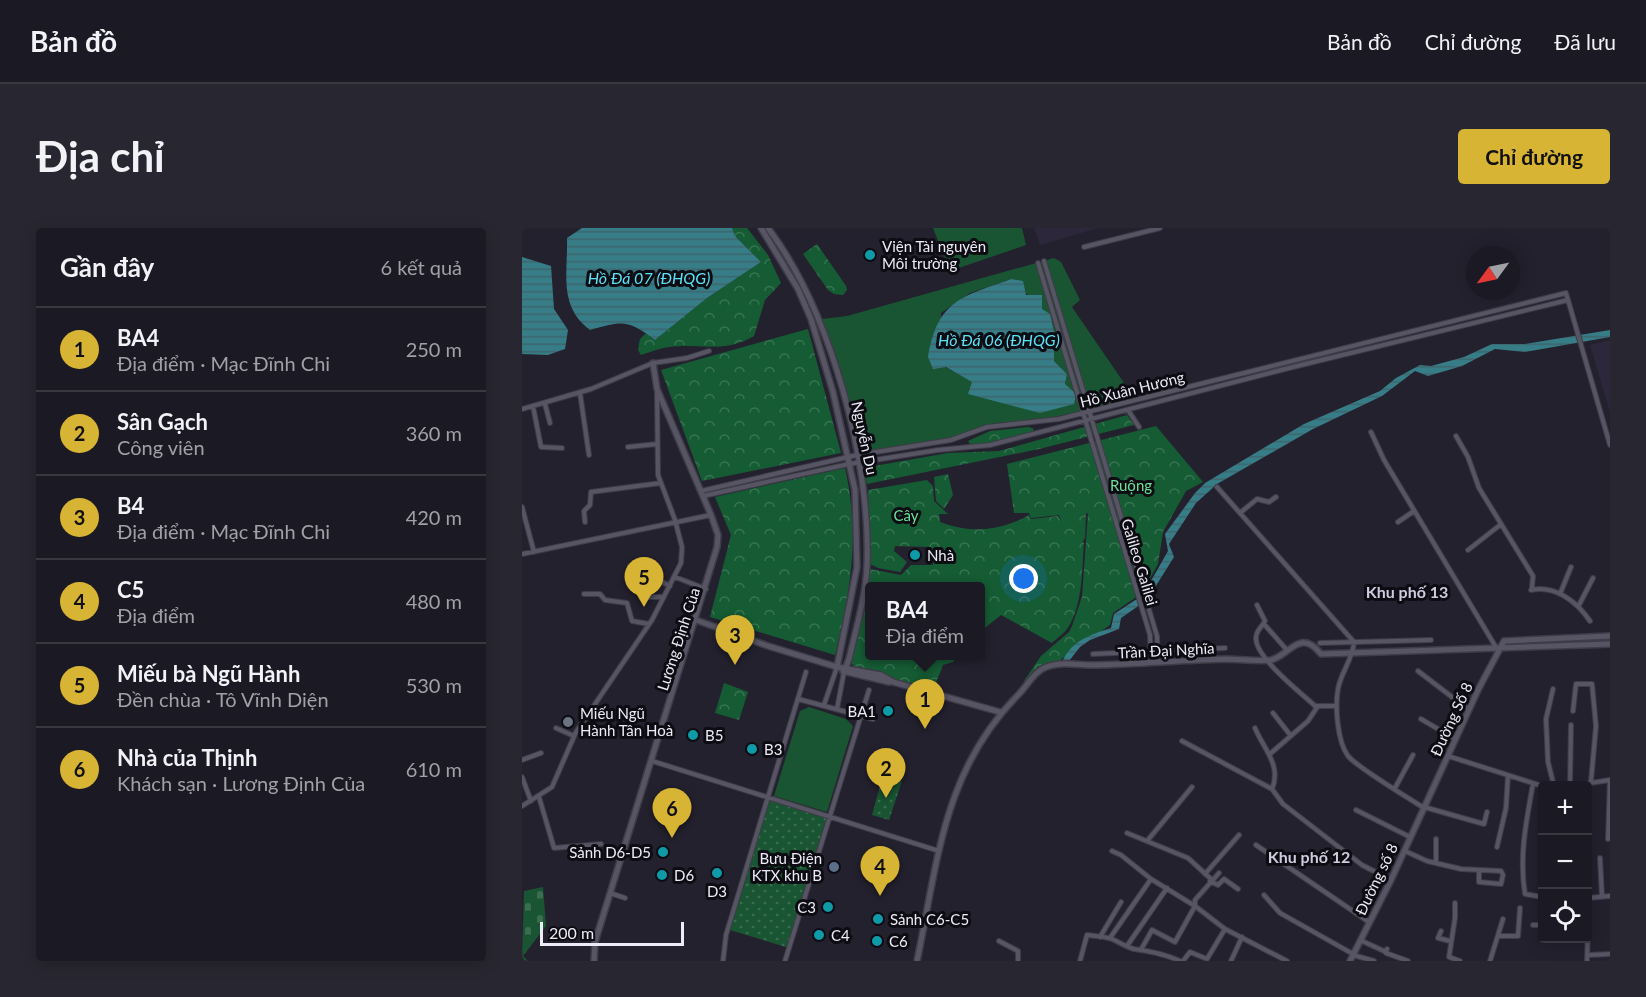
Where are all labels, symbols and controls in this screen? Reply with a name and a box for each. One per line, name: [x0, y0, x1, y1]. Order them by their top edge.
text: Bản đồ: [30, 24, 117, 58]
text: Bản đồ: [1327, 29, 1392, 54]
text: Chỉ đường: [1425, 29, 1521, 54]
text: Đã lưu: [1554, 29, 1616, 54]
button: Chỉ đường: [1458, 129, 1610, 184]
text: Địa chỉ: [36, 131, 165, 181]
place label: Viện Tài nguyên Môi trường: [882, 237, 986, 272]
north arrow: [1466, 246, 1520, 300]
marker: Viện Tài nguyên Môi trường: [863, 248, 877, 262]
text: Gần đây: [60, 251, 154, 283]
text: 6 kết quả: [381, 255, 462, 279]
water label: Hồ Đá 07 (ĐHQG): [588, 268, 710, 287]
text: BA4: [117, 324, 159, 351]
water label: Hồ Đá 06 (ĐHQG): [938, 330, 1060, 349]
text: 1: [74, 337, 85, 361]
text: 250 m: [406, 337, 462, 361]
text: Địa điểm · Mạc Đĩnh Chi: [117, 351, 330, 375]
street label: Hồ Xuân Hương: [1078, 367, 1186, 411]
street label: Nguyễn Du: [848, 400, 882, 476]
text: Sân Gạch: [117, 408, 208, 435]
text: 2: [74, 421, 85, 445]
text: 360 m: [406, 421, 462, 445]
text: Công viên: [117, 435, 205, 459]
park label: Ruộng: [1110, 476, 1152, 494]
text: B4: [117, 492, 144, 519]
text: 3: [74, 505, 85, 529]
text: 420 m: [406, 505, 462, 529]
park label: Cây: [893, 506, 919, 524]
street label: Galileo Galilei: [1118, 516, 1162, 608]
text: Địa điểm · Mạc Đĩnh Chi: [117, 519, 330, 543]
place label: Nhà: [927, 546, 954, 564]
marker: Nhà: [908, 548, 922, 562]
pin: 5: [624, 558, 664, 607]
your location: [1009, 564, 1038, 593]
text: C5: [117, 576, 144, 603]
popup: [865, 582, 985, 660]
district label: Khu phố 13: [1366, 582, 1448, 601]
street label: Lương Định Của: [653, 585, 703, 693]
text: 4: [74, 589, 85, 613]
text: 480 m: [406, 589, 462, 613]
text: BA4: [886, 596, 928, 623]
text: Địa điểm: [117, 603, 195, 627]
pin: 3: [716, 616, 754, 665]
text: Địa điểm: [886, 623, 964, 647]
street label: Trần Đại Nghĩa: [1117, 638, 1215, 662]
text: Miếu bà Ngũ Hành: [117, 660, 300, 687]
text: 5: [74, 673, 85, 697]
text: 530 m: [406, 673, 462, 697]
street label: Đường Số 8: [1426, 679, 1476, 759]
pin: 1: [906, 680, 944, 729]
text: Đền chùa · Tô Vĩnh Diện: [117, 687, 329, 711]
place label: BA1: [848, 702, 876, 720]
place label: Miếu Ngũ Hành Tân Hoà: [580, 704, 673, 739]
marker: BA1: [881, 704, 895, 718]
marker: Miếu Ngũ Hành Tân Hoà: [561, 715, 575, 729]
place label: B5: [705, 726, 723, 744]
marker: B5: [686, 728, 700, 742]
place label: B3: [764, 740, 782, 758]
marker: B3: [745, 742, 759, 756]
text: Nhà của Thịnh: [117, 744, 257, 771]
pin: 2: [866, 748, 906, 798]
text: 6: [74, 757, 85, 781]
text: 610 m: [406, 757, 462, 781]
text: Khách sạn · Lương Định Của: [117, 771, 365, 795]
map controls: [1538, 781, 1592, 943]
button: +: [1538, 781, 1592, 835]
pin: 6: [652, 788, 692, 838]
button: −: [1538, 835, 1592, 889]
street label: Đường số 8: [1351, 840, 1401, 918]
place label: Sảnh D6-D5: [569, 843, 651, 861]
marker: Sảnh D6-D5: [656, 845, 670, 859]
pin: 4: [860, 846, 900, 896]
district label: Khu phố 12: [1268, 847, 1350, 866]
place label: Bưu Điện KTX khu B: [752, 849, 822, 884]
marker: Bưu Điện KTX khu B: [827, 860, 841, 874]
place label: D6: [674, 866, 694, 884]
marker: D3: [710, 866, 724, 880]
marker: D6: [655, 868, 669, 882]
place label: D3: [707, 882, 727, 900]
button: locate: [1538, 889, 1592, 943]
place label: C3: [797, 898, 816, 916]
marker: C3: [821, 900, 835, 914]
place label: Sảnh C6-C5: [890, 910, 969, 928]
marker: Sảnh C6-C5: [871, 912, 885, 926]
scale bar: [540, 919, 684, 946]
text: 200 m: [549, 923, 594, 942]
place label: C4: [831, 926, 850, 944]
marker: C4: [812, 928, 826, 942]
place label: C6: [889, 932, 908, 950]
marker: C6: [870, 934, 884, 948]

